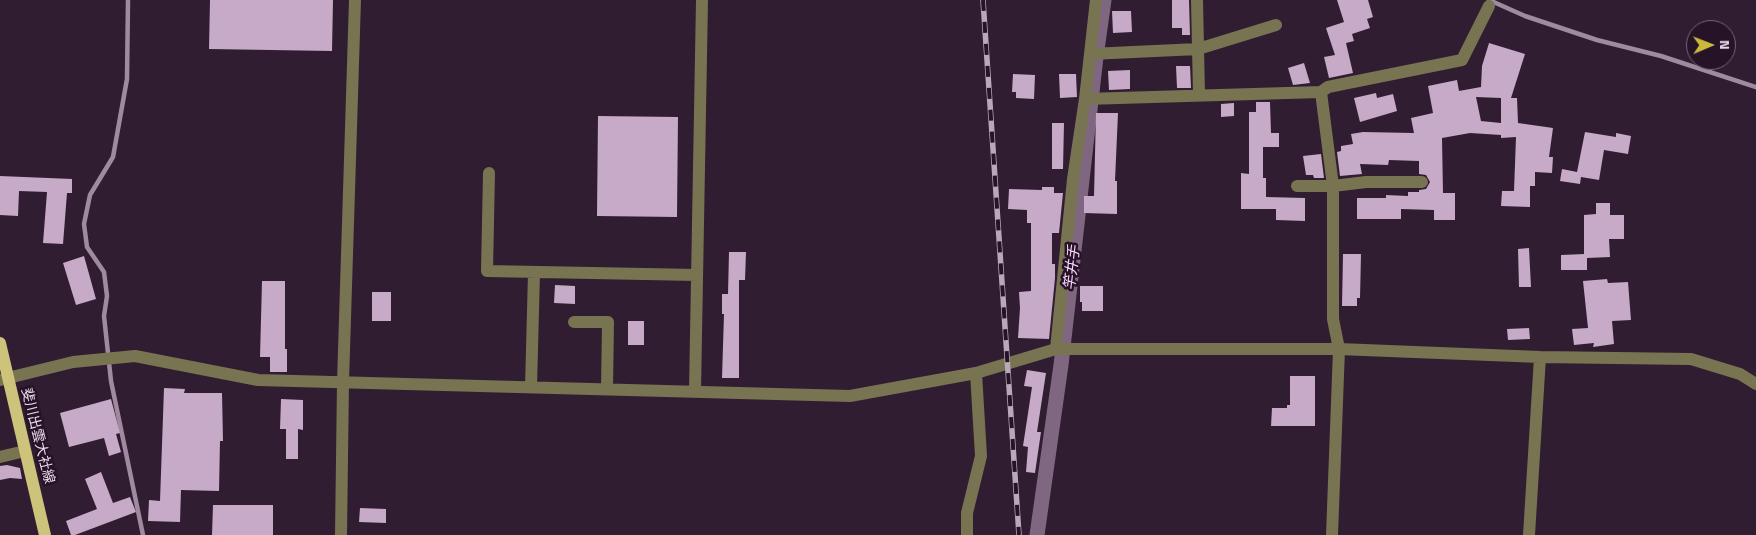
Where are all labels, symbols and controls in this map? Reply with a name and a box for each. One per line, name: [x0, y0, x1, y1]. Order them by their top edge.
north arrow: [1686, 20, 1736, 70]
text: N: [1715, 40, 1736, 50]
water label: 竿井手: [1061, 245, 1085, 291]
street label: 斐川出雲大社線: [17, 386, 57, 486]

